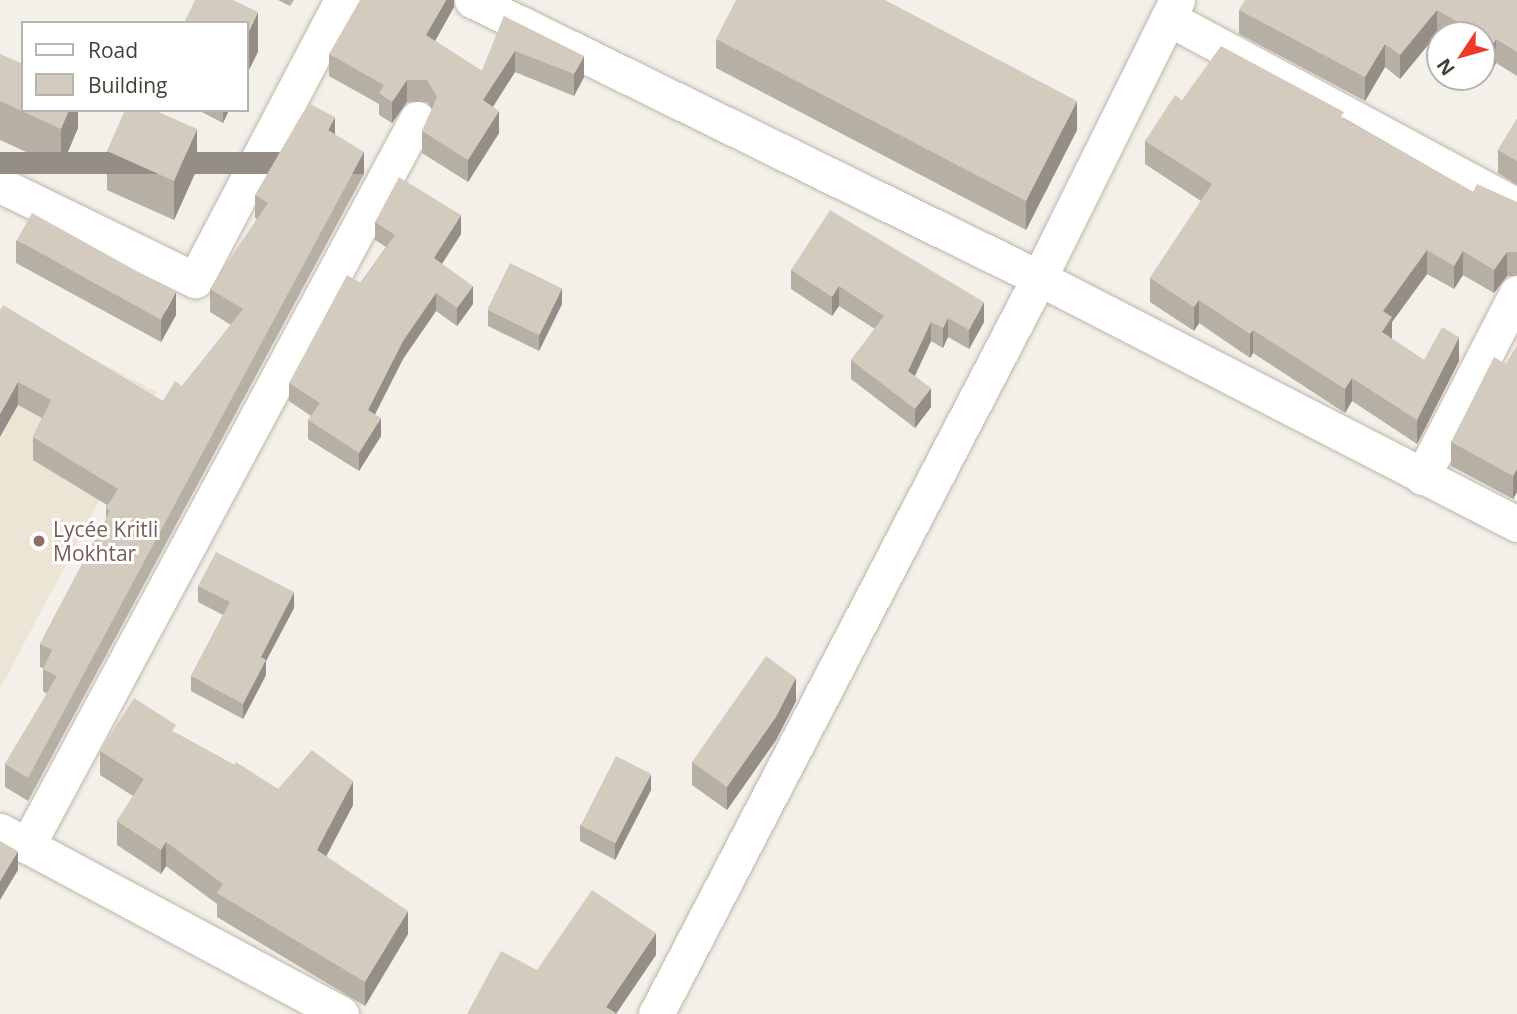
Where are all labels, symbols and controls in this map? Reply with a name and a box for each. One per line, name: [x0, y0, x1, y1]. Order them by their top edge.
legend: [21, 21, 248, 112]
north arrow: [1426, 21, 1496, 91]
text: Road: [88, 36, 138, 64]
text: N: [1431, 53, 1461, 81]
text: Building: [88, 71, 167, 99]
place label: Lycée Kritli Mokhtar: [53, 516, 158, 566]
marker: Lycée Kritli Mokhtar: [31, 533, 47, 549]

